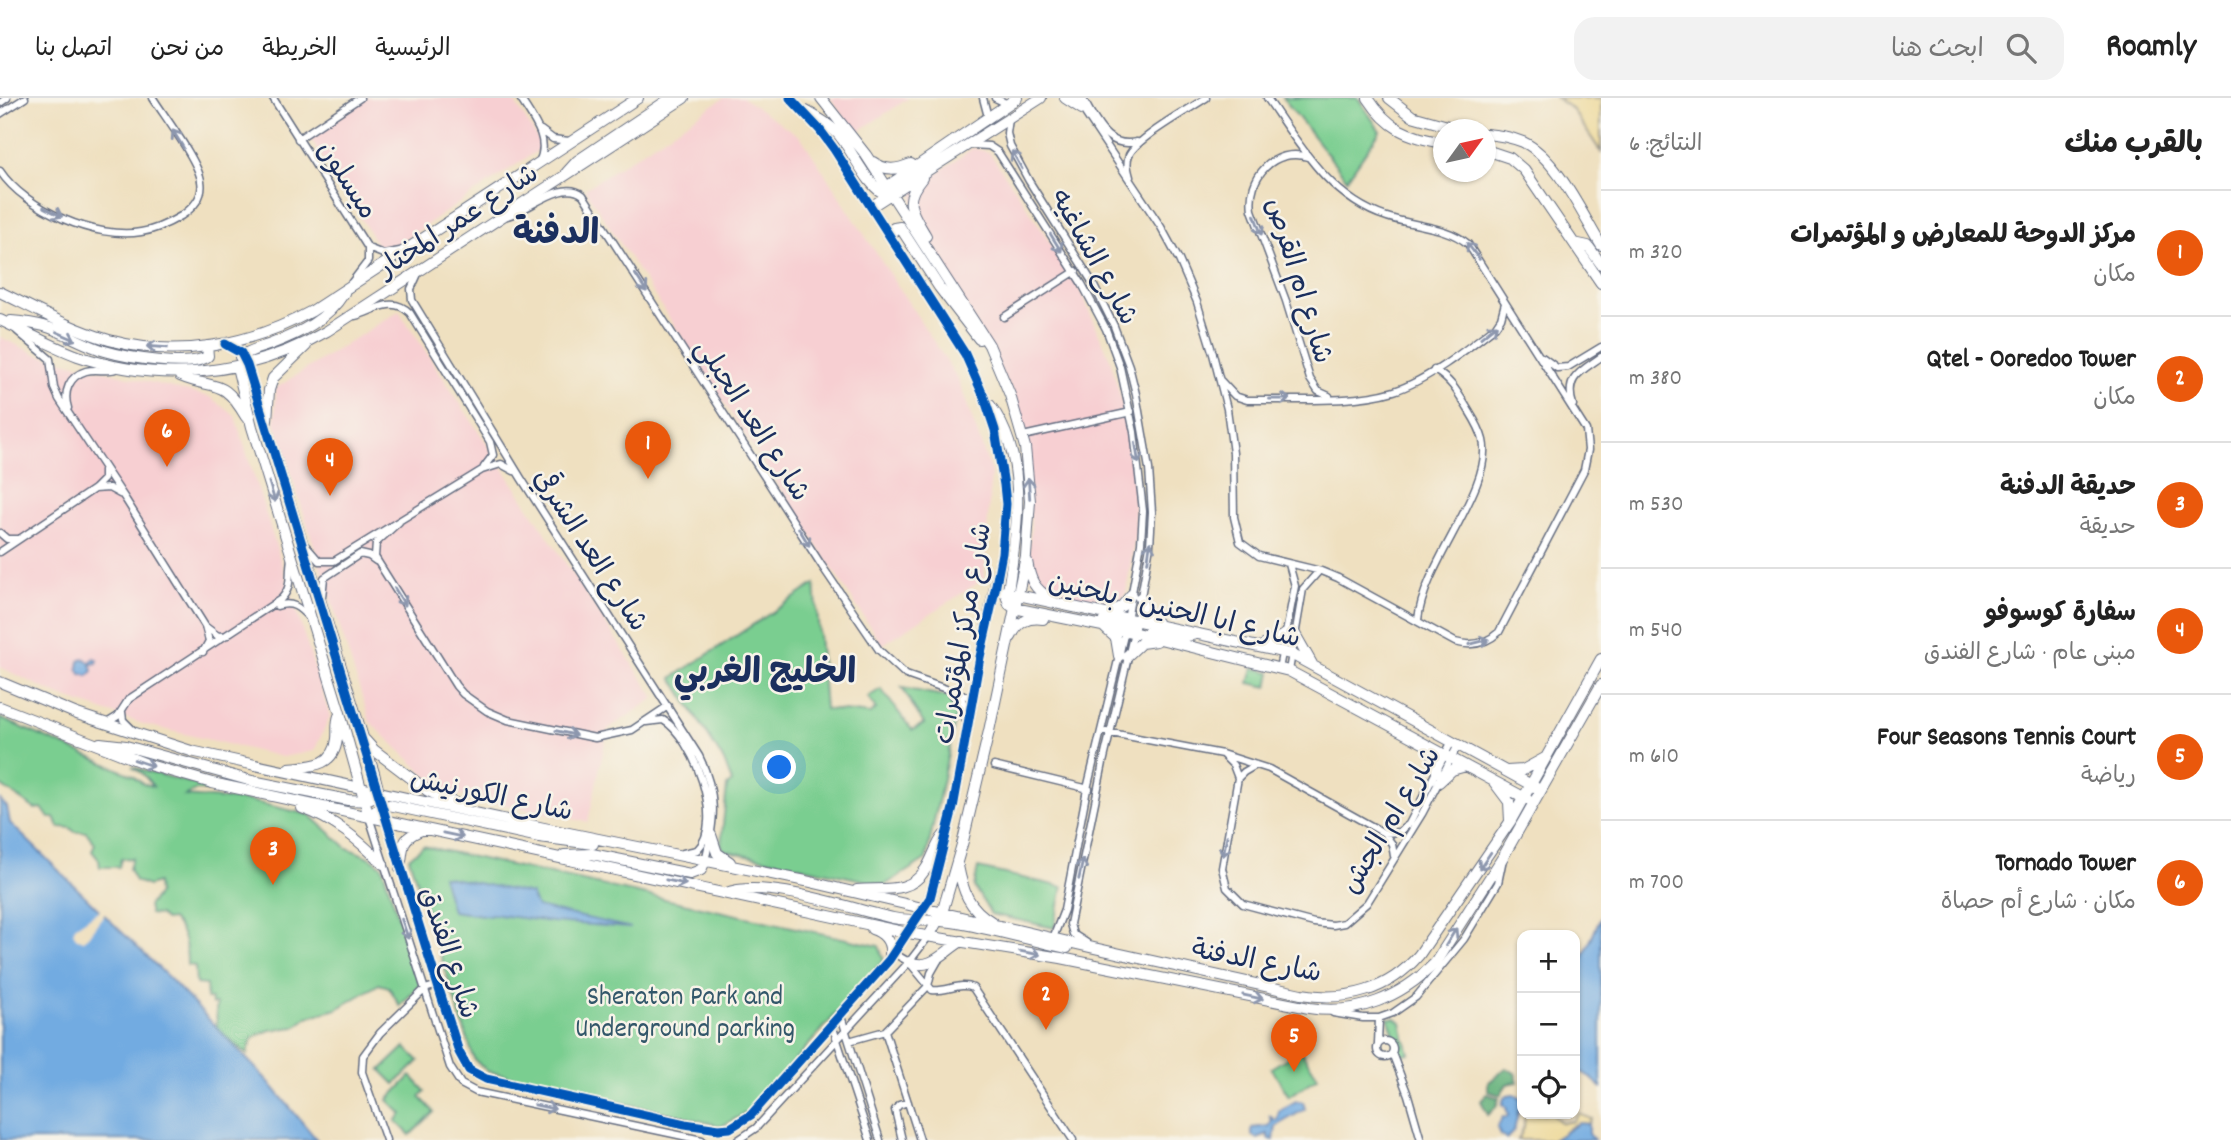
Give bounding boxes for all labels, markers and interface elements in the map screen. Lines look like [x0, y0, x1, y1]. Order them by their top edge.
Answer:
search box [1574, 17, 2064, 80]
text: Roamly [2106, 25, 2196, 72]
icon: search [2002, 29, 2040, 67]
text: ابحث هنا [1891, 32, 1984, 69]
text: اتصل بنا [35, 33, 112, 67]
text: من نحن [150, 33, 224, 67]
text: الخريطة [262, 33, 337, 67]
text: الرئيسية [375, 33, 451, 67]
north arrow [1433, 119, 1496, 182]
text: بالقرب منك [2065, 125, 2203, 168]
one-way arrow [171, 129, 185, 149]
text: النتائج: 6 [1629, 129, 1702, 162]
street label: ميسلون [304, 134, 385, 229]
one-way arrow [1010, 150, 1023, 171]
street label: شارع عمر المختار [370, 156, 548, 291]
street label: شارع الشاغيه [1038, 183, 1146, 334]
street label: شارع ام القرص [1252, 194, 1340, 369]
one-way arrow [42, 206, 63, 220]
district label: الدفنة [513, 211, 599, 261]
one-way arrow [1252, 214, 1265, 236]
text: مركز الدوحة للمعارض و المؤتمرات [1790, 218, 2136, 255]
one-way arrow [1048, 233, 1063, 252]
text: 320 m [1629, 237, 1683, 270]
text: 1 [2177, 237, 2183, 270]
one-way arrow [1465, 243, 1480, 261]
text: مكان [2093, 260, 2136, 293]
one-way arrow [635, 273, 649, 293]
one-way arrow [1480, 323, 1498, 338]
one-way arrow [54, 330, 76, 343]
street label: شارع العد الجبلي [682, 332, 817, 511]
one-way arrow [146, 341, 169, 354]
text: Qtel - Ooredoo Tower [1926, 342, 2136, 379]
text: 380 m [1629, 363, 1682, 396]
text: 2 [2175, 363, 2185, 396]
text: مكان [2093, 383, 2136, 416]
one-way arrow [1268, 393, 1291, 406]
pin: 6 [144, 409, 190, 467]
pin: 1 [625, 421, 671, 479]
pin: 4 [307, 438, 353, 496]
one-way arrow [1131, 441, 1144, 463]
street label: شارع العد الشرقي [520, 461, 657, 641]
text: حديقة الدفنة [2000, 470, 2136, 507]
one-way arrow [1022, 477, 1035, 499]
one-way arrow [266, 481, 279, 503]
text: 530 m [1629, 489, 1684, 522]
text: 3 [2175, 489, 2185, 522]
text: حديقة [2080, 512, 2136, 545]
street label: شارع مركز المؤتمرات [927, 520, 1005, 748]
one-way arrow [797, 526, 811, 546]
one-way arrow [1142, 541, 1155, 564]
street label: شارع ابا الحنين - بلحنين [1044, 564, 1304, 661]
one-way arrow [392, 587, 407, 606]
text: سفارة كوسوفو [1985, 596, 2136, 633]
text: 540 m [1629, 615, 1683, 648]
text: 4 [2175, 615, 2185, 648]
one-way arrow [1467, 634, 1489, 647]
text: مبنى عام · شارع الفندق [1924, 638, 2136, 671]
district label: الخليج الغربي [674, 650, 856, 701]
text: Four Seasons Tennis Court [1877, 720, 2136, 757]
one-way arrow [554, 727, 577, 740]
street label: شارع ام الجش [1333, 740, 1453, 903]
text: 610 m [1629, 741, 1679, 774]
text: 5 [2175, 741, 2185, 774]
your location [762, 750, 796, 784]
one-way arrow [132, 758, 154, 770]
street label: شارع الكورنيش [406, 761, 576, 835]
text: رياضة [2081, 761, 2136, 794]
pin: 3 [250, 827, 296, 885]
one-way arrow [441, 829, 464, 843]
one-way arrow [1218, 834, 1232, 856]
text: Tornado Tower [1995, 846, 2136, 883]
one-way arrow [1478, 851, 1492, 870]
one-way arrow [1075, 858, 1089, 881]
text: 700 m [1629, 867, 1684, 900]
text: 6 [2174, 867, 2186, 900]
one-way arrow [664, 875, 687, 889]
street label: شارع الفندق [406, 882, 486, 1025]
text: مكان · شارع أم حصاة [1941, 887, 2136, 920]
one-way arrow [399, 918, 412, 940]
one-way arrow [1444, 927, 1458, 947]
map controls [1517, 930, 1580, 1119]
button: + [1517, 930, 1580, 993]
street label: شارع الدفنة [1188, 932, 1325, 996]
one-way arrow [1018, 946, 1041, 960]
pin: 2 [1023, 972, 1069, 1030]
park label: Sheraton Park and Underground parking [575, 979, 795, 1051]
one-way arrow [1241, 991, 1264, 1005]
button: − [1517, 993, 1580, 1056]
pin: 5 [1271, 1014, 1317, 1072]
button: locate [1517, 1056, 1580, 1119]
one-way arrow [533, 1100, 556, 1114]

